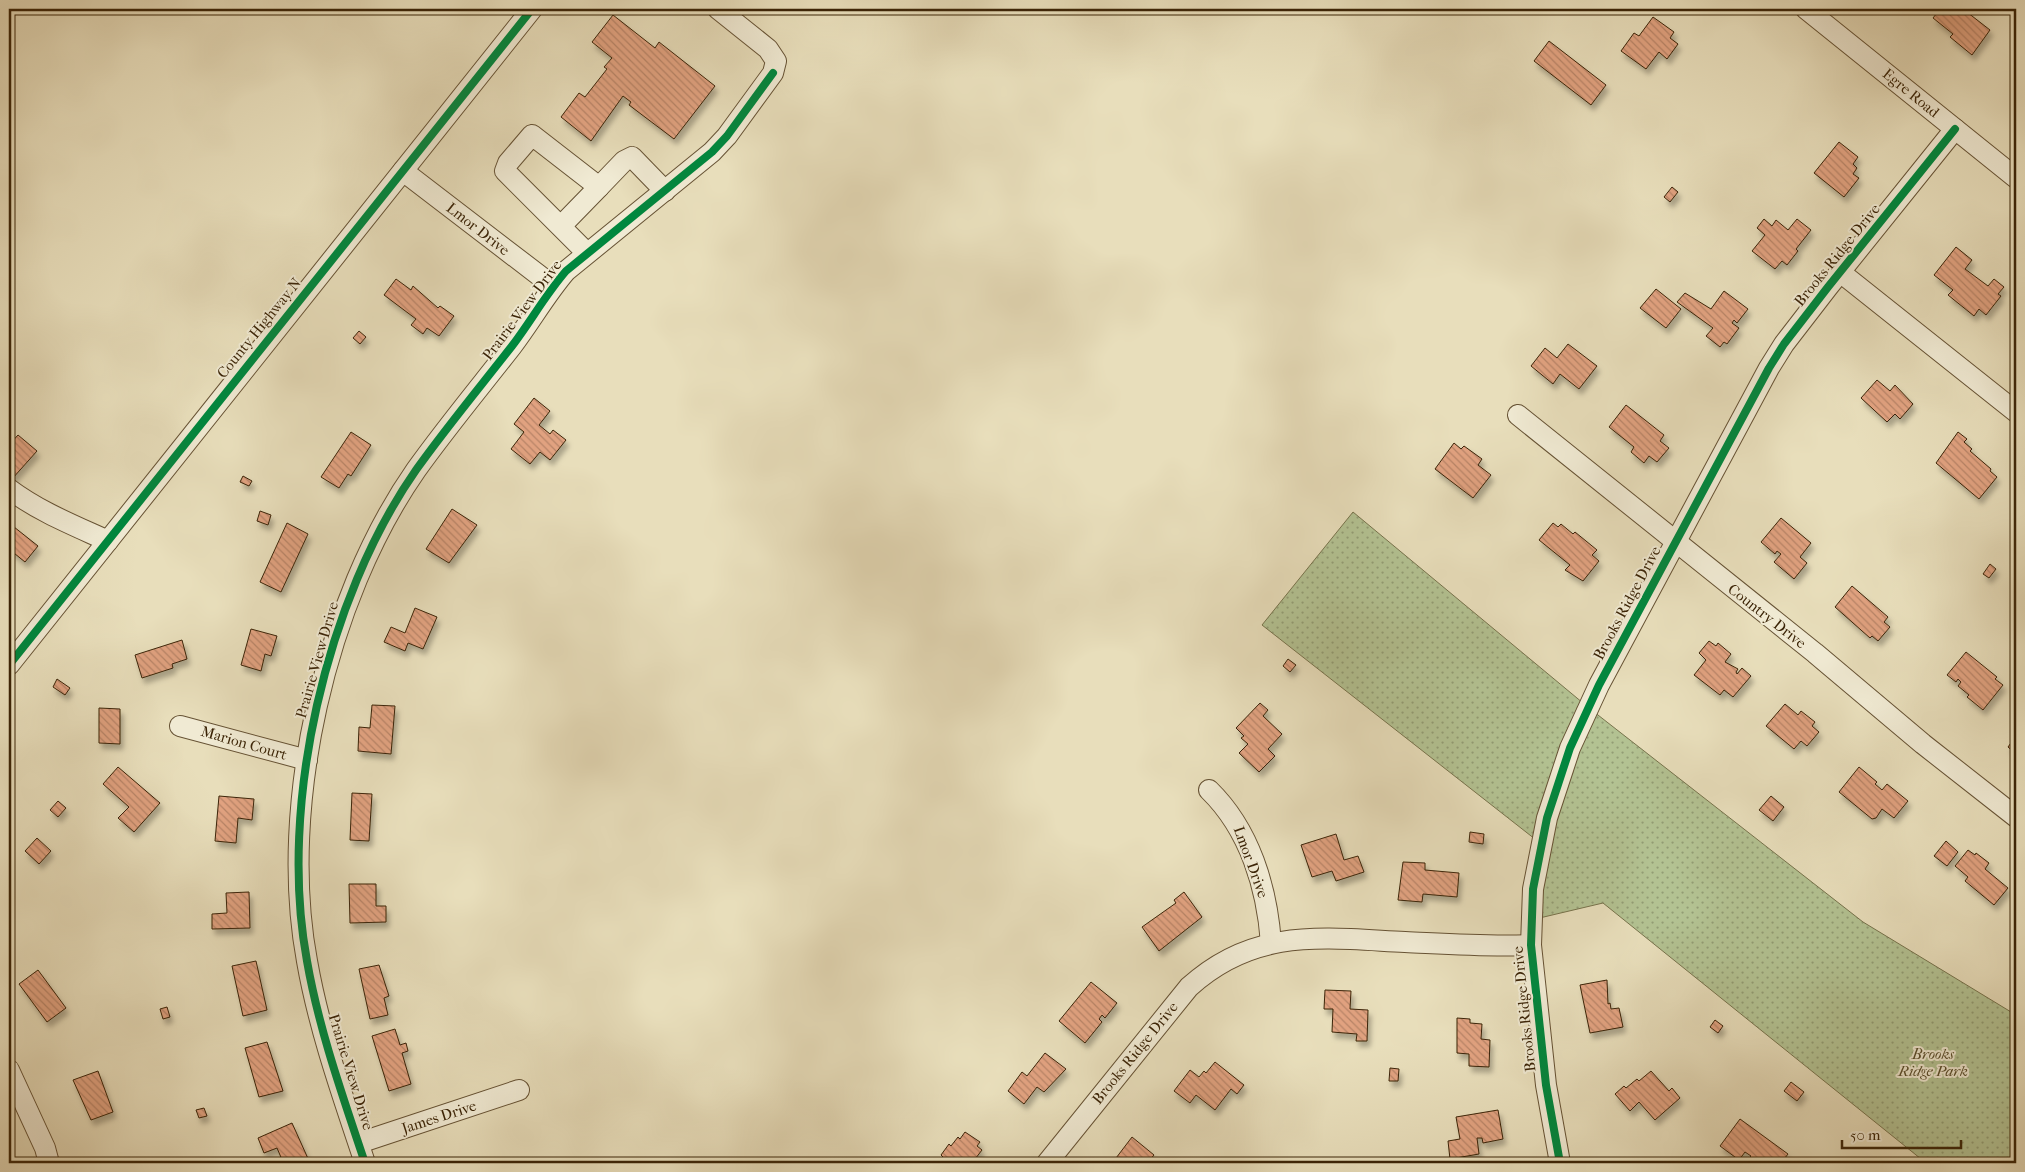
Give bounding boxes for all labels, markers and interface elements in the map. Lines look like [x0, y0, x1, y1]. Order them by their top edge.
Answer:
street label: Egre Road [1879, 65, 1944, 122]
street label: Lmor Drive [443, 199, 514, 260]
street label: Brooks Ridge Drive [1790, 200, 1884, 310]
street label: Prairie View Drive [479, 256, 566, 364]
street label: County Highway N [213, 274, 305, 382]
street label: Brooks Ridge Drive [1589, 543, 1665, 663]
street label: Country Drive [1724, 580, 1810, 652]
street label: Prairie View Drive [292, 599, 342, 720]
street label: Marion Court [199, 722, 290, 764]
street label: Lmor Drive [1230, 824, 1273, 901]
street label: Brooks Ridge Drive [1508, 945, 1540, 1073]
street label: Brooks Ridge Drive [1088, 998, 1182, 1108]
street label: Prairie View Drive [325, 1012, 377, 1133]
park label: Brooks Ridge Park [1897, 1045, 1968, 1080]
street label: James Drive [398, 1096, 479, 1138]
scale bar [1842, 1117, 1961, 1149]
text: 50 m [1850, 1126, 1881, 1144]

